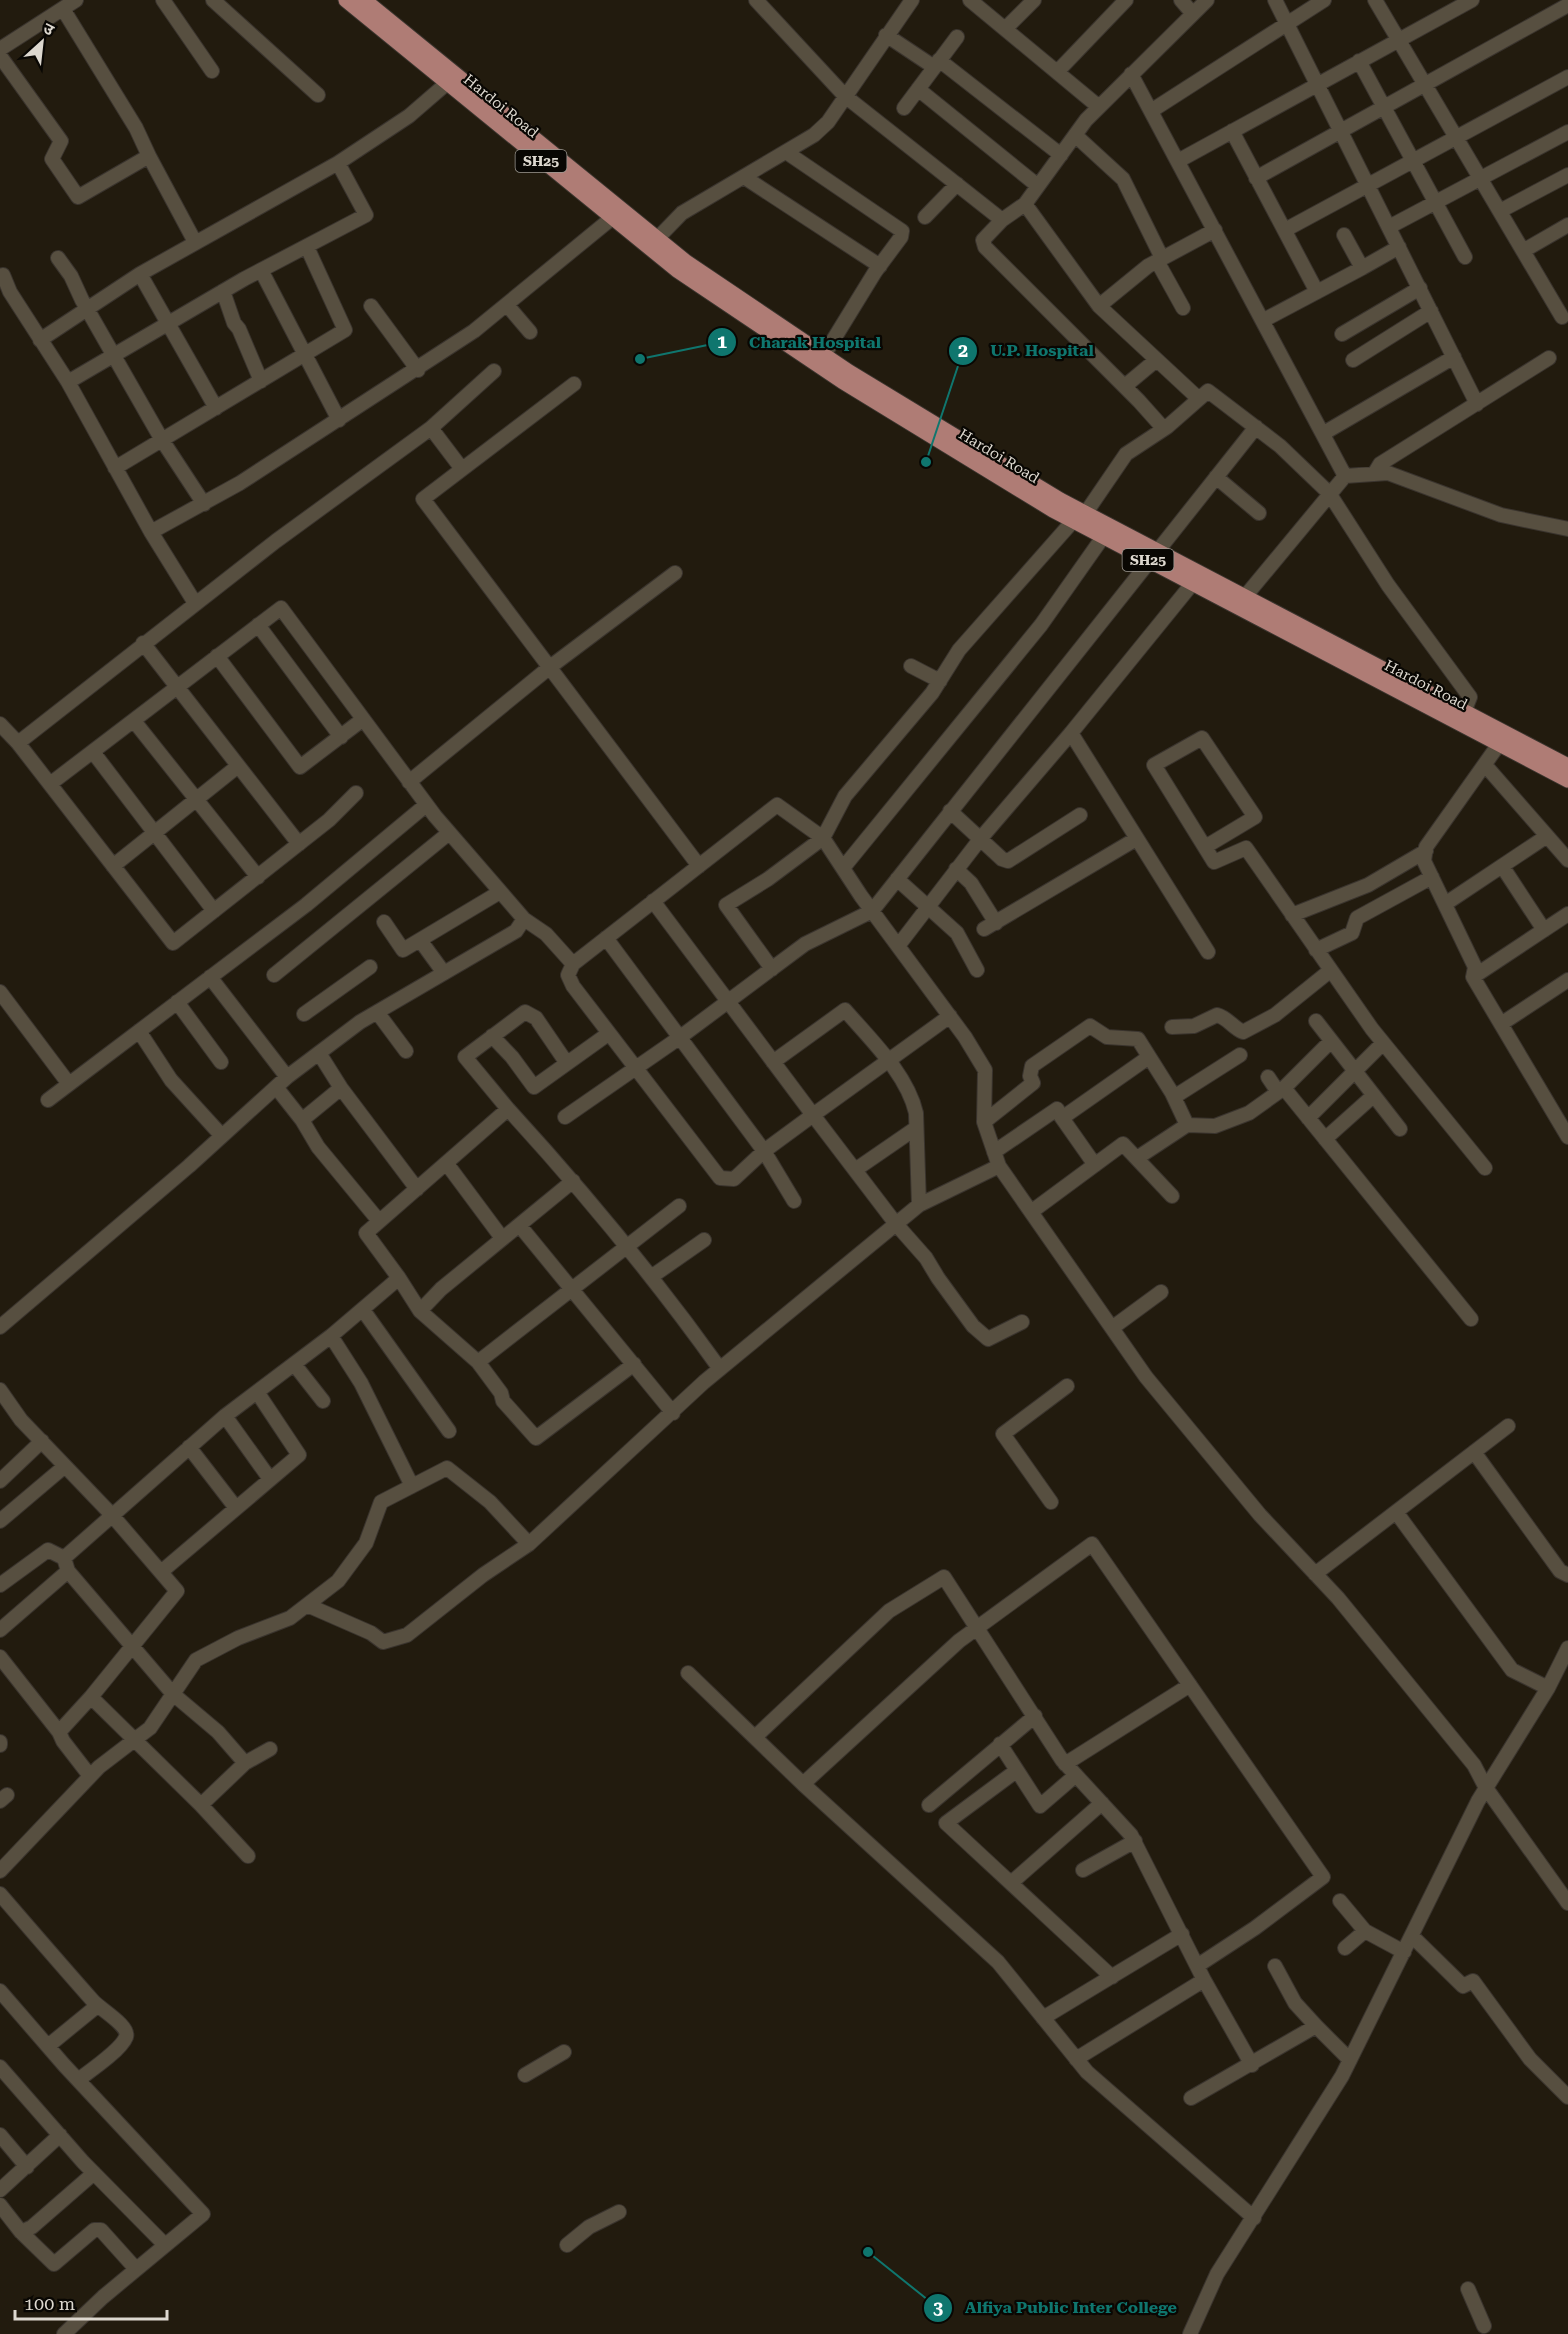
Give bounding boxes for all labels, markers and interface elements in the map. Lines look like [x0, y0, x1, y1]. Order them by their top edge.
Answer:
north arrow [12, 12, 72, 72]
text: उ [40, 18, 58, 40]
street label: Hardoi Road [460, 70, 542, 142]
road number: SH25 [516, 150, 566, 172]
callout: Charak Hospital [707, 325, 893, 359]
text: 1 [717, 331, 727, 352]
text: Charak Hospital [749, 333, 882, 352]
callout: U.P. Hospital [948, 334, 1106, 368]
text: 2 [958, 340, 968, 361]
text: U.P. Hospital [990, 341, 1094, 360]
street label: Hardoi Road [955, 425, 1043, 487]
road number: SH25 [1122, 549, 1174, 571]
street label: Hardoi Road [1381, 656, 1471, 714]
scale bar [15, 2283, 166, 2321]
callout: Alfiya Public Inter College [923, 2291, 1189, 2325]
text: 100 m [24, 2293, 75, 2314]
text: 3 [933, 2297, 943, 2318]
text: Alfiya Public Inter College [965, 2298, 1177, 2317]

